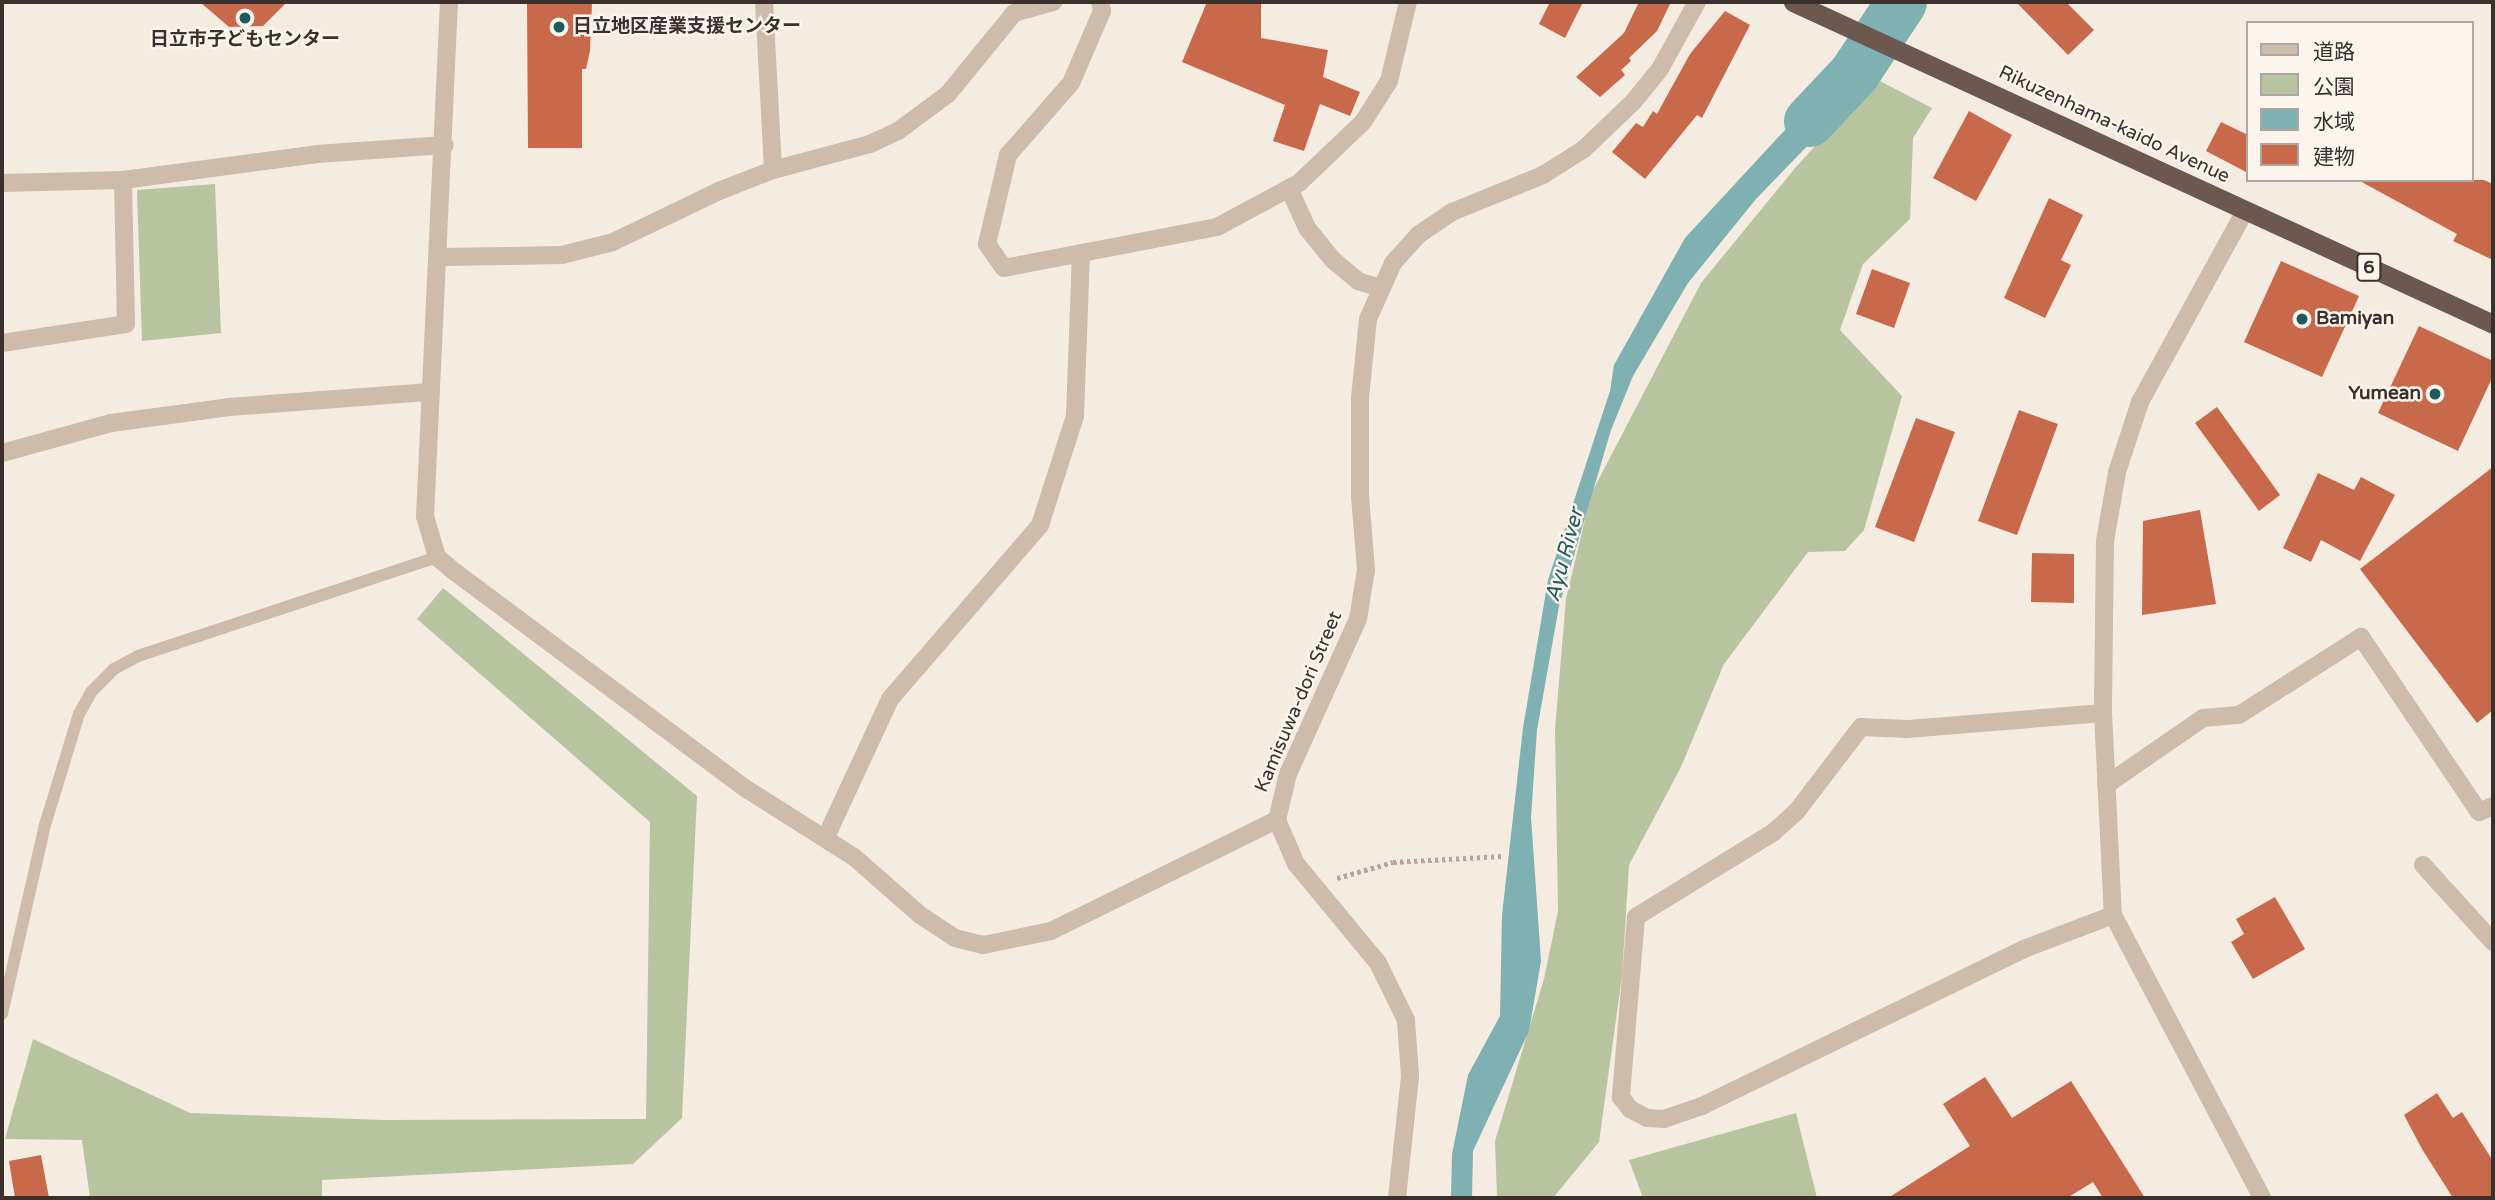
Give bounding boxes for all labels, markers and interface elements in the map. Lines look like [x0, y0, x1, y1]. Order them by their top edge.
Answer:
marker: 日立市子どもセンター [237, 10, 253, 26]
place label: 日立地区産業支援センター [573, 16, 801, 38]
marker: 日立地区産業支援センター [551, 19, 567, 35]
legend [2246, 21, 2474, 182]
place label: 日立市子どもセンター [150, 29, 340, 51]
text: 道路 [2313, 40, 2355, 65]
street label: Rikuzenhama-kaido Avenue [1995, 61, 2233, 189]
text: 公園 [2313, 75, 2355, 100]
text: 水域 [2313, 110, 2355, 135]
text: 建物 [2313, 145, 2355, 170]
road number: 6 [2355, 253, 2383, 282]
place label: Bamiyan [2316, 308, 2394, 330]
marker: Bamiyan [2294, 311, 2310, 327]
place label: Yumean [2348, 383, 2421, 405]
marker: Yumean [2427, 386, 2443, 402]
water label: Ayu River [1540, 506, 1590, 604]
street label: Kamisuwa-dori Street [1251, 608, 1347, 796]

